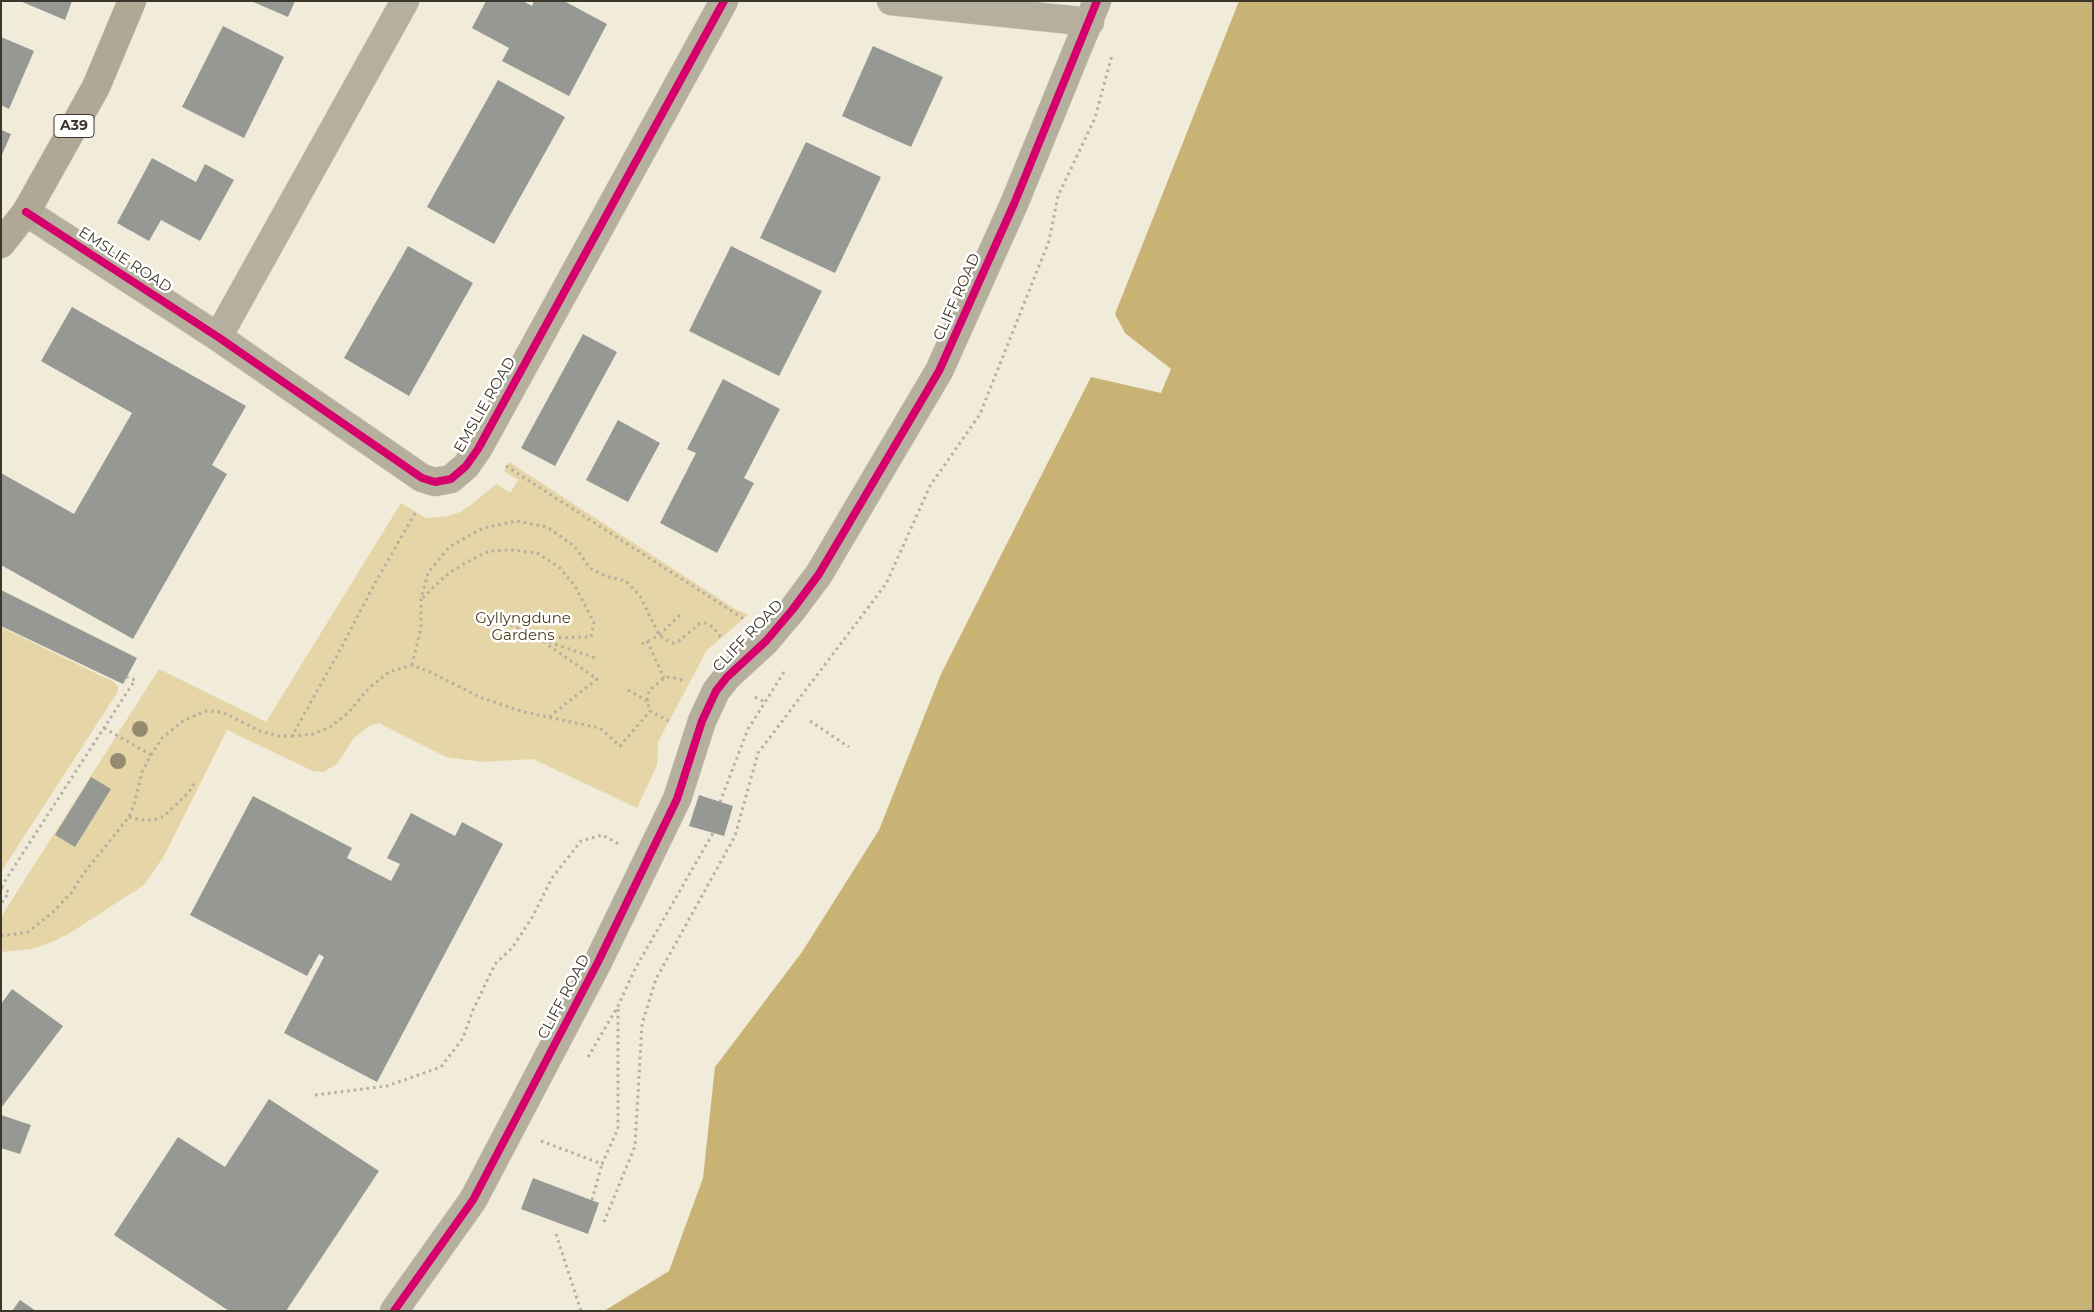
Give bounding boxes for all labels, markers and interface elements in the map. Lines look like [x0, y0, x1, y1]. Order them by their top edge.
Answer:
road number: A39 [54, 114, 94, 138]
street label: EMSLIE ROAD [75, 223, 175, 297]
street label: CLIFF ROAD [930, 251, 984, 343]
street label: EMSLIE ROAD [450, 354, 520, 456]
street label: CLIFF ROAD [709, 596, 787, 676]
park label: Gyllyngdune Gardens [475, 610, 571, 645]
street label: CLIFF ROAD [534, 952, 594, 1042]

